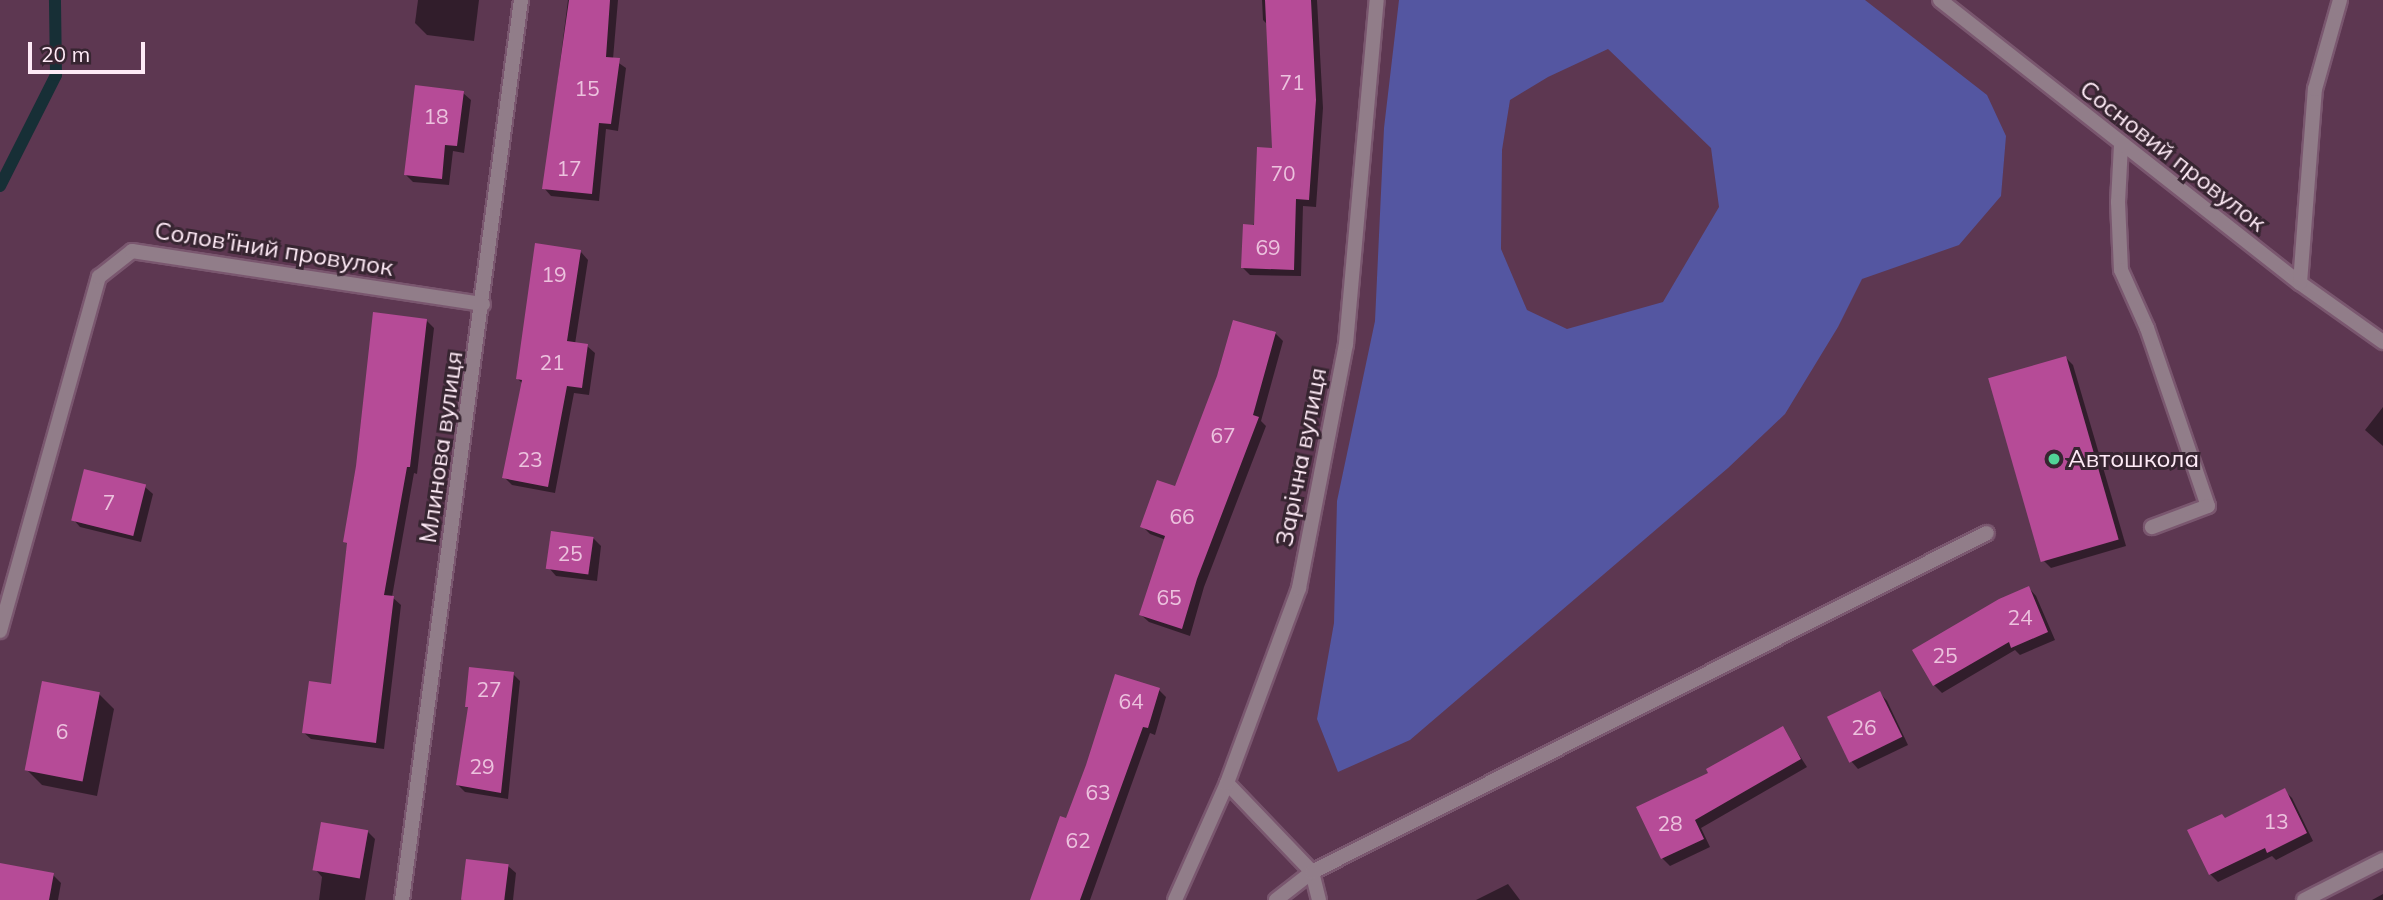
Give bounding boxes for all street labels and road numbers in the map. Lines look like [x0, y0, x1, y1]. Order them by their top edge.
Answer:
street label: Сосновий провулок [2074, 74, 2272, 238]
street label: Солов'їний провулок [153, 216, 395, 282]
street label: Млинова вулиця [413, 349, 469, 545]
street label: Зарічна вулиця [1270, 365, 1332, 549]

